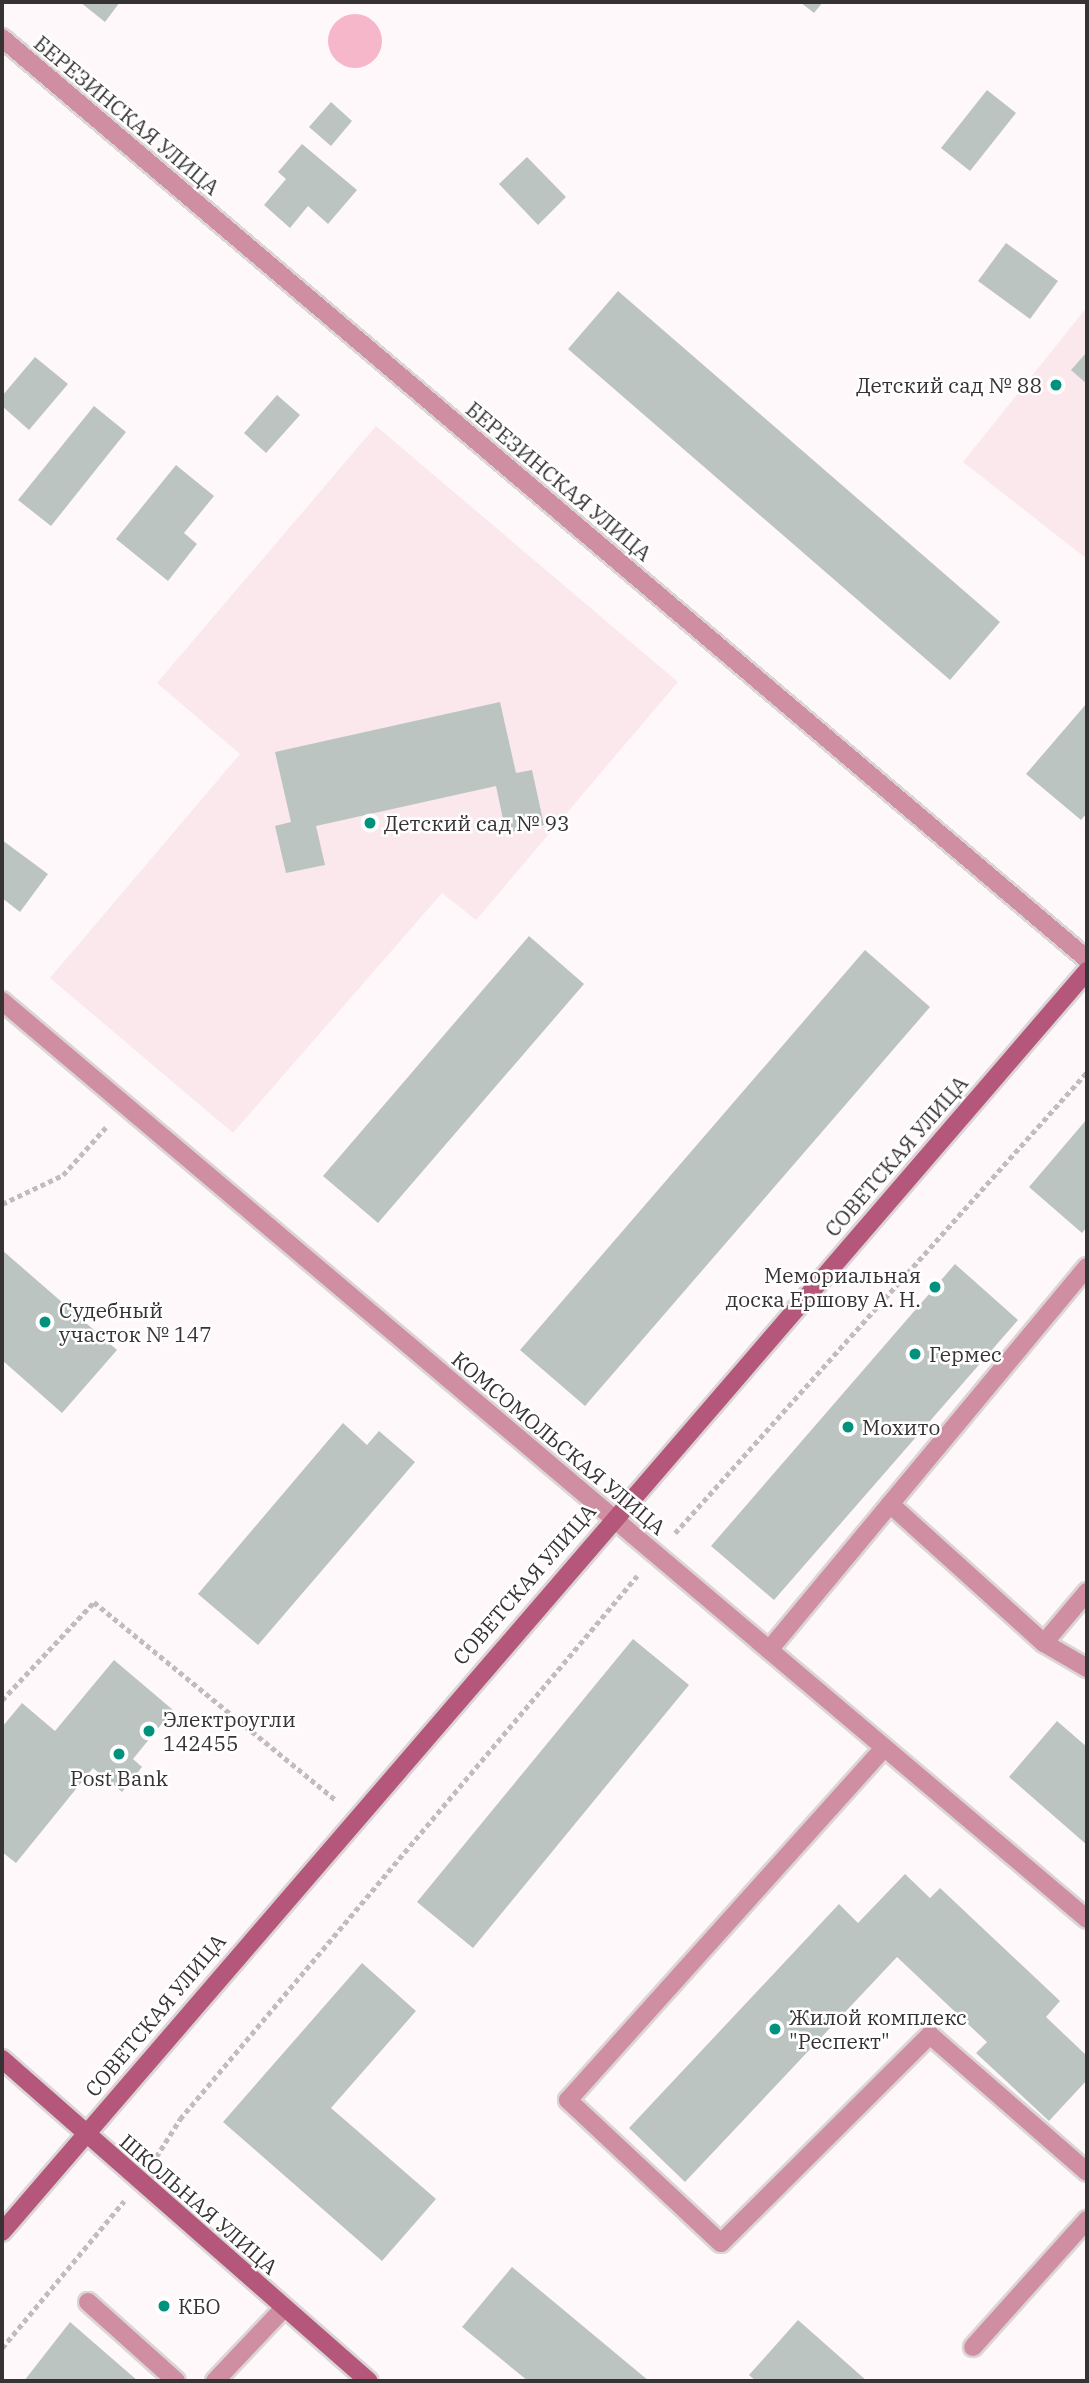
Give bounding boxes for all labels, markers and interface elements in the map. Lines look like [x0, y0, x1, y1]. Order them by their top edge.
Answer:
street label: БЕРЕЗИНСКАЯ УЛИЦА [29, 30, 225, 200]
place label: Детский сад № 88 [856, 372, 1042, 398]
marker: Детский сад № 88 [1048, 377, 1064, 393]
street label: БЕРЕЗИНСКАЯ УЛИЦА [461, 396, 657, 566]
place label: Детский сад № 93 [384, 810, 570, 836]
marker: Детский сад № 93 [362, 815, 378, 831]
street label: СОВЕТСКАЯ УЛИЦА [819, 1070, 973, 1242]
place label: Мемориальная доска Ершову А. Н. [726, 1262, 921, 1312]
marker: Мемориальная доска Ершову А. Н. [927, 1279, 943, 1295]
place label: Судебный участок № 147 [59, 1297, 212, 1347]
marker: Судебный участок № 147 [37, 1314, 53, 1330]
place label: Гермес [929, 1341, 1002, 1367]
street label: КОМСОМОЛЬСКАЯ УЛИЦА [447, 1346, 671, 1540]
marker: Гермес [907, 1346, 923, 1362]
place label: Мохито [862, 1414, 940, 1440]
marker: Мохито [840, 1419, 856, 1435]
street label: СОВЕТСКАЯ УЛИЦА [447, 1498, 601, 1670]
place label: Электроугли 142455 [163, 1706, 296, 1756]
marker: Электроугли 142455 [141, 1723, 157, 1739]
marker: Post Bank [111, 1746, 127, 1762]
place label: Post Bank [70, 1765, 168, 1791]
street label: СОВЕТСКАЯ УЛИЦА [80, 1928, 230, 2102]
place label: Жилой комплекс "Респект" [789, 2004, 967, 2054]
marker: Жилой комплекс "Респект" [767, 2021, 783, 2037]
street label: ШКОЛЬНАЯ УЛИЦА [115, 2129, 283, 2279]
place label: КБО [178, 2293, 221, 2319]
marker: КБО [156, 2298, 172, 2314]

